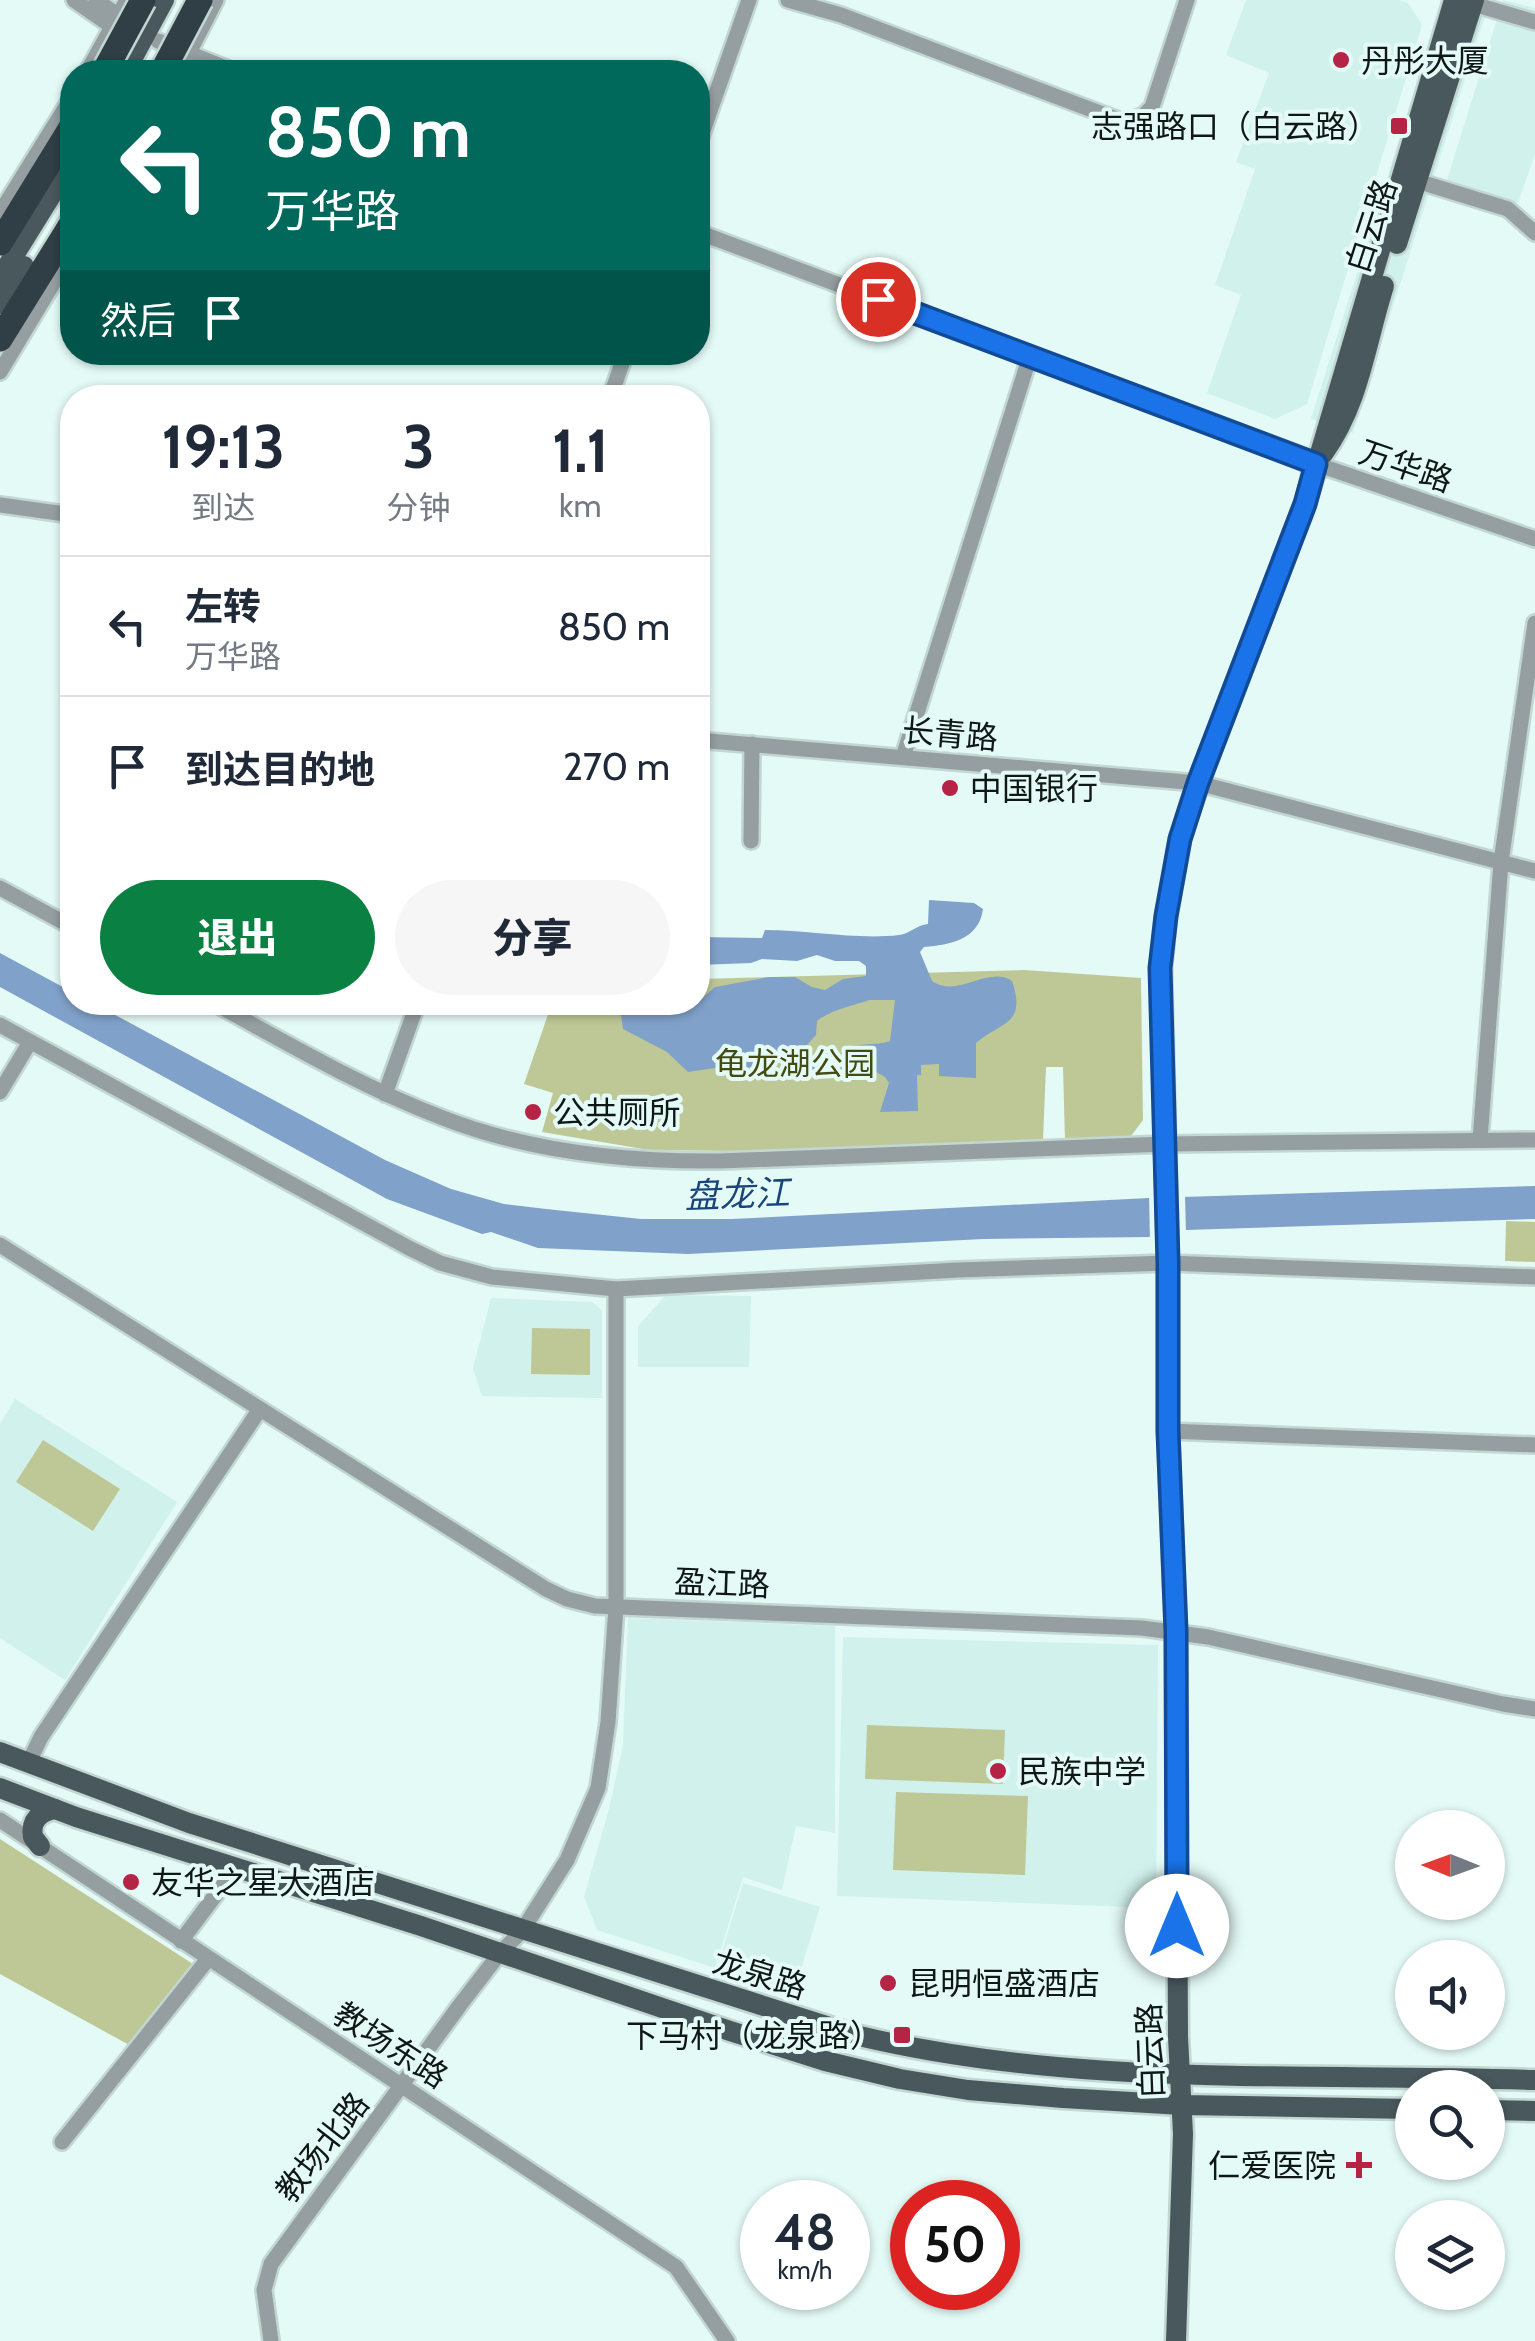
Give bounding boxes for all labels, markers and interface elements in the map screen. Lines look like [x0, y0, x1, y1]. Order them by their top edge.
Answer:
place label: 丹彤大厦 [1361, 41, 1489, 80]
marker: 丹彤大厦 [1330, 49, 1352, 71]
text: 850 m [265, 89, 471, 175]
icon: left [100, 100, 230, 230]
place label: 志强路口（白云路） [1091, 107, 1379, 146]
marker: 志强路口（白云路） [1388, 115, 1410, 137]
street label: 白云路 [1338, 174, 1404, 278]
text: 万华路 [265, 184, 400, 238]
pin [836, 257, 921, 342]
icon: arrive [851, 272, 906, 327]
icon: arrive [196, 290, 251, 345]
text: 然后 [100, 297, 176, 344]
text: 19:13 [161, 410, 285, 483]
text: 3 [402, 410, 435, 483]
text: 1.1 [552, 414, 609, 487]
street label: 万华路 [1354, 432, 1458, 500]
text: km [559, 486, 601, 525]
text: 到达 [191, 488, 255, 527]
text: 分钟 [387, 488, 451, 527]
text: 左转 [185, 583, 261, 630]
icon: left [100, 599, 155, 654]
text: 850 m [558, 603, 670, 650]
text: 万华路 [185, 637, 281, 676]
street label: 长青路 [900, 710, 1000, 758]
icon: arrive [100, 739, 155, 794]
text: 270 m [563, 743, 670, 790]
text: 到达目的地 [185, 746, 375, 793]
place label: 中国银行 [970, 769, 1098, 808]
marker: 中国银行 [939, 777, 961, 799]
button: 退出 [100, 880, 375, 995]
button: 分享 [395, 880, 670, 995]
park label: 龟龙湖公园 [715, 1044, 875, 1083]
place label: 公共厕所 [553, 1093, 681, 1132]
marker: 公共厕所 [522, 1101, 544, 1123]
water label: 盘龙江 [684, 1171, 794, 1217]
street label: 盈江路 [673, 1562, 771, 1604]
place label: 民族中学 [1018, 1752, 1146, 1791]
marker: 民族中学 [987, 1760, 1009, 1782]
north arrow [1395, 1810, 1505, 1920]
map controls [1395, 1810, 1505, 2310]
place label: 友华之星大酒店 [151, 1863, 375, 1902]
marker: 友华之星大酒店 [120, 1871, 142, 1893]
position arrow [1125, 1874, 1229, 1978]
button: sound [1395, 1940, 1505, 2050]
street label: 龙泉路 [708, 1941, 812, 2007]
place label: 昆明恒盛酒店 [908, 1964, 1100, 2003]
marker: 昆明恒盛酒店 [877, 1972, 899, 1994]
street label: 教场东路 [327, 1994, 455, 2096]
street label: 白云路 [1129, 2002, 1171, 2100]
place label: 下马村（龙泉路） [626, 2016, 882, 2055]
marker: 下马村（龙泉路） [891, 2024, 913, 2046]
button: search [1395, 2070, 1505, 2180]
street label: 教场北路 [267, 2085, 377, 2209]
place label: 仁爱医院 [1208, 2146, 1336, 2185]
marker: 仁爱医院 [1346, 2152, 1372, 2178]
speed limit sign: 50 [890, 2180, 1020, 2310]
button: layers [1395, 2200, 1505, 2310]
text: 48 [774, 2202, 836, 2263]
text: km/h [778, 2255, 832, 2285]

